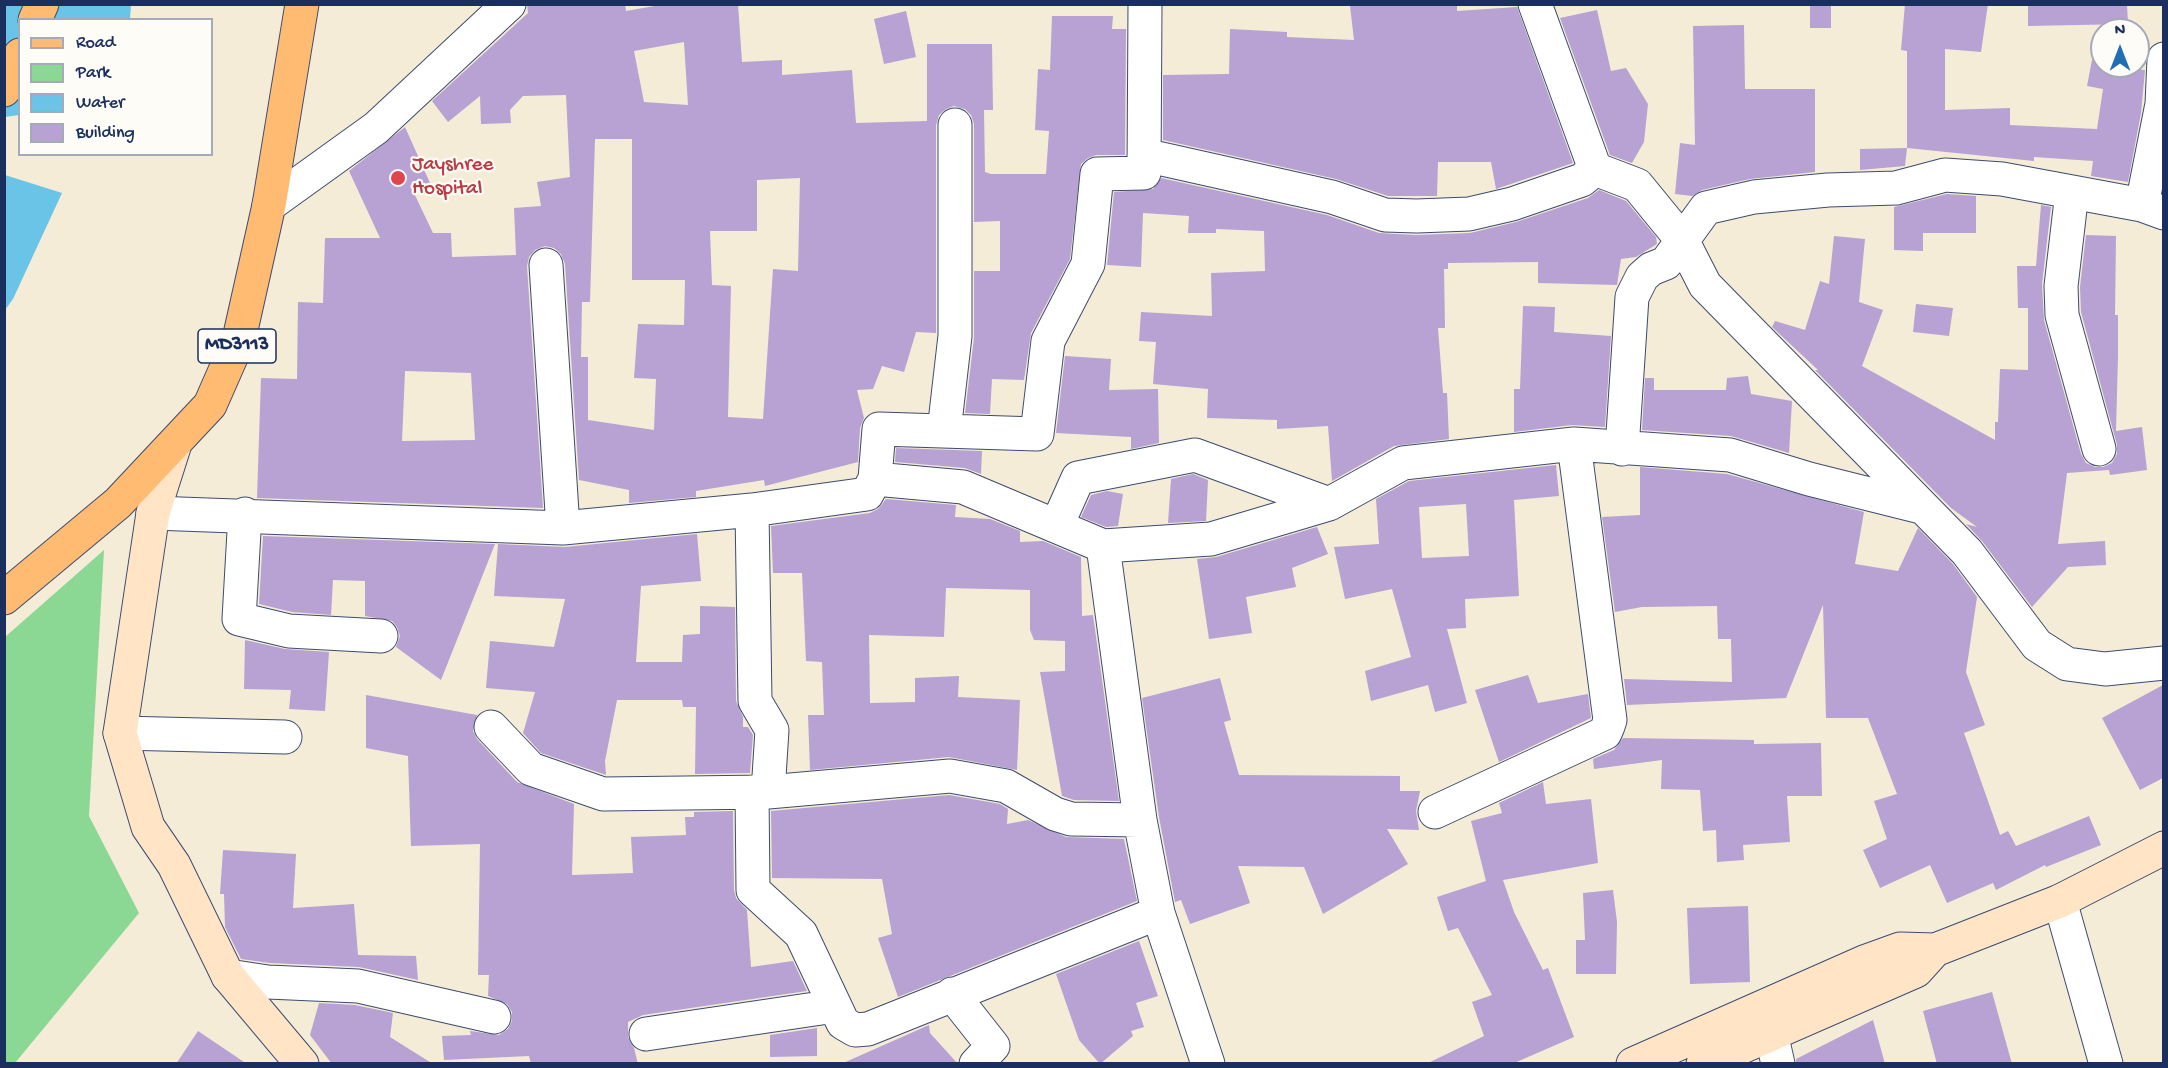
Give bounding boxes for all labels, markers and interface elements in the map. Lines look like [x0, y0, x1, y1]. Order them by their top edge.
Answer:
legend [18, 18, 213, 156]
north arrow [2090, 18, 2150, 78]
text: N [2115, 22, 2125, 41]
text: Road [76, 33, 115, 54]
text: Park [76, 63, 110, 84]
text: Water [76, 93, 124, 114]
text: Building [76, 123, 135, 144]
place label: Jayshree Hospital [412, 153, 493, 203]
marker: Jayshree Hospital [389, 169, 407, 187]
road number: MD3113 [198, 329, 276, 363]

